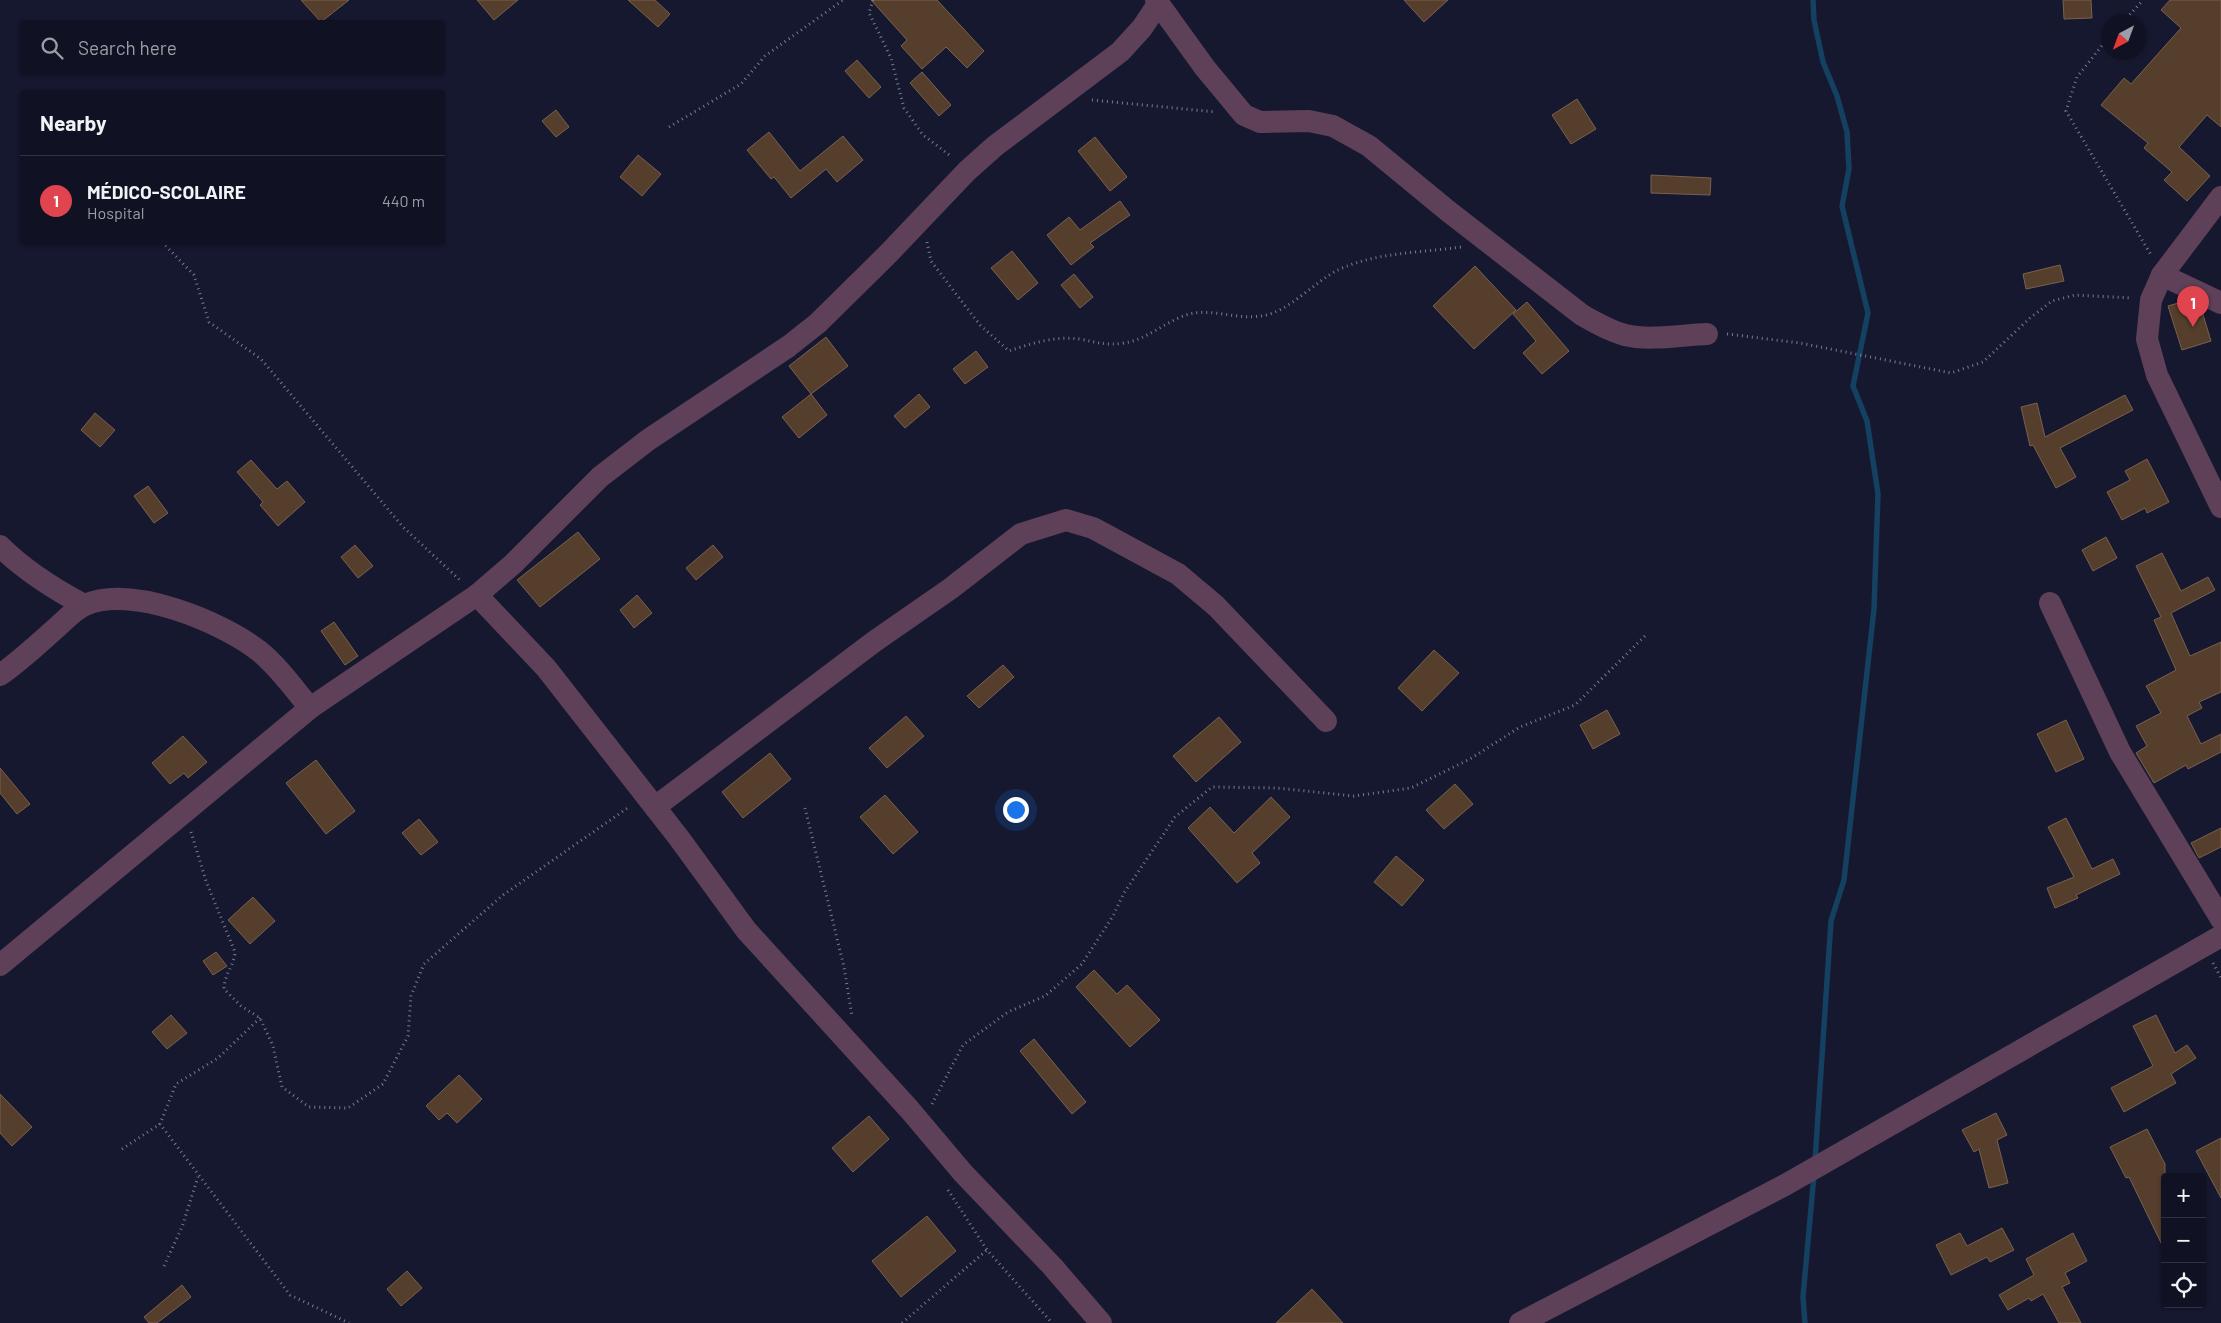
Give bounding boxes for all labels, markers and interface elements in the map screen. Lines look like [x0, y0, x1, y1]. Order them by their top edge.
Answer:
north arrow [2101, 15, 2146, 60]
search box [20, 20, 445, 75]
icon: search [38, 34, 66, 62]
text: Search here [78, 36, 177, 59]
text: Nearby [40, 110, 106, 135]
text: MÉDICO-SCOLAIRE [87, 180, 246, 203]
text: 1 [53, 191, 59, 210]
text: 440 m [382, 191, 425, 210]
text: Hospital [87, 203, 144, 222]
pin: 1 [2177, 286, 2209, 327]
your location [1003, 797, 1029, 823]
map controls [2161, 1173, 2206, 1308]
button: + [2161, 1173, 2206, 1218]
button: − [2161, 1218, 2206, 1263]
button: locate [2161, 1263, 2206, 1308]

